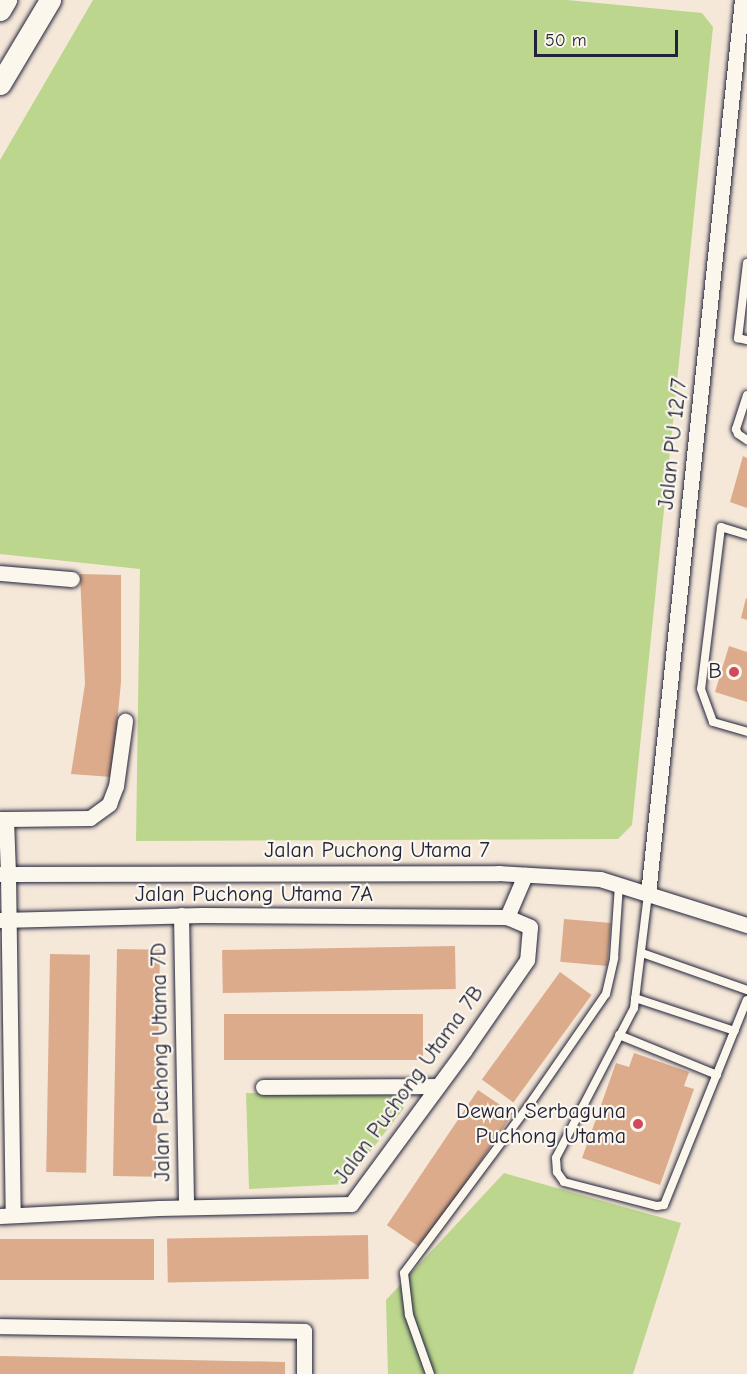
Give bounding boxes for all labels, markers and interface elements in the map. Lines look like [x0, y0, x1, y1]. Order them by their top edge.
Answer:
scale bar [537, 18, 681, 56]
text: 50 m [545, 30, 587, 51]
street label: Jalan PU 12/7 [653, 377, 693, 511]
place label: B [708, 659, 722, 685]
marker: B [727, 665, 741, 679]
street label: Jalan Puchong Utama 7 [264, 838, 490, 864]
street label: Jalan Puchong Utama 7A [135, 882, 373, 908]
street label: Jalan Puchong Utama 7D [146, 942, 176, 1182]
street label: Jalan Puchong Utama 7B [328, 981, 490, 1189]
place label: Dewan Serbaguna Puchong Utama [456, 1098, 626, 1150]
marker: Dewan Serbaguna Puchong Utama [631, 1117, 645, 1131]

